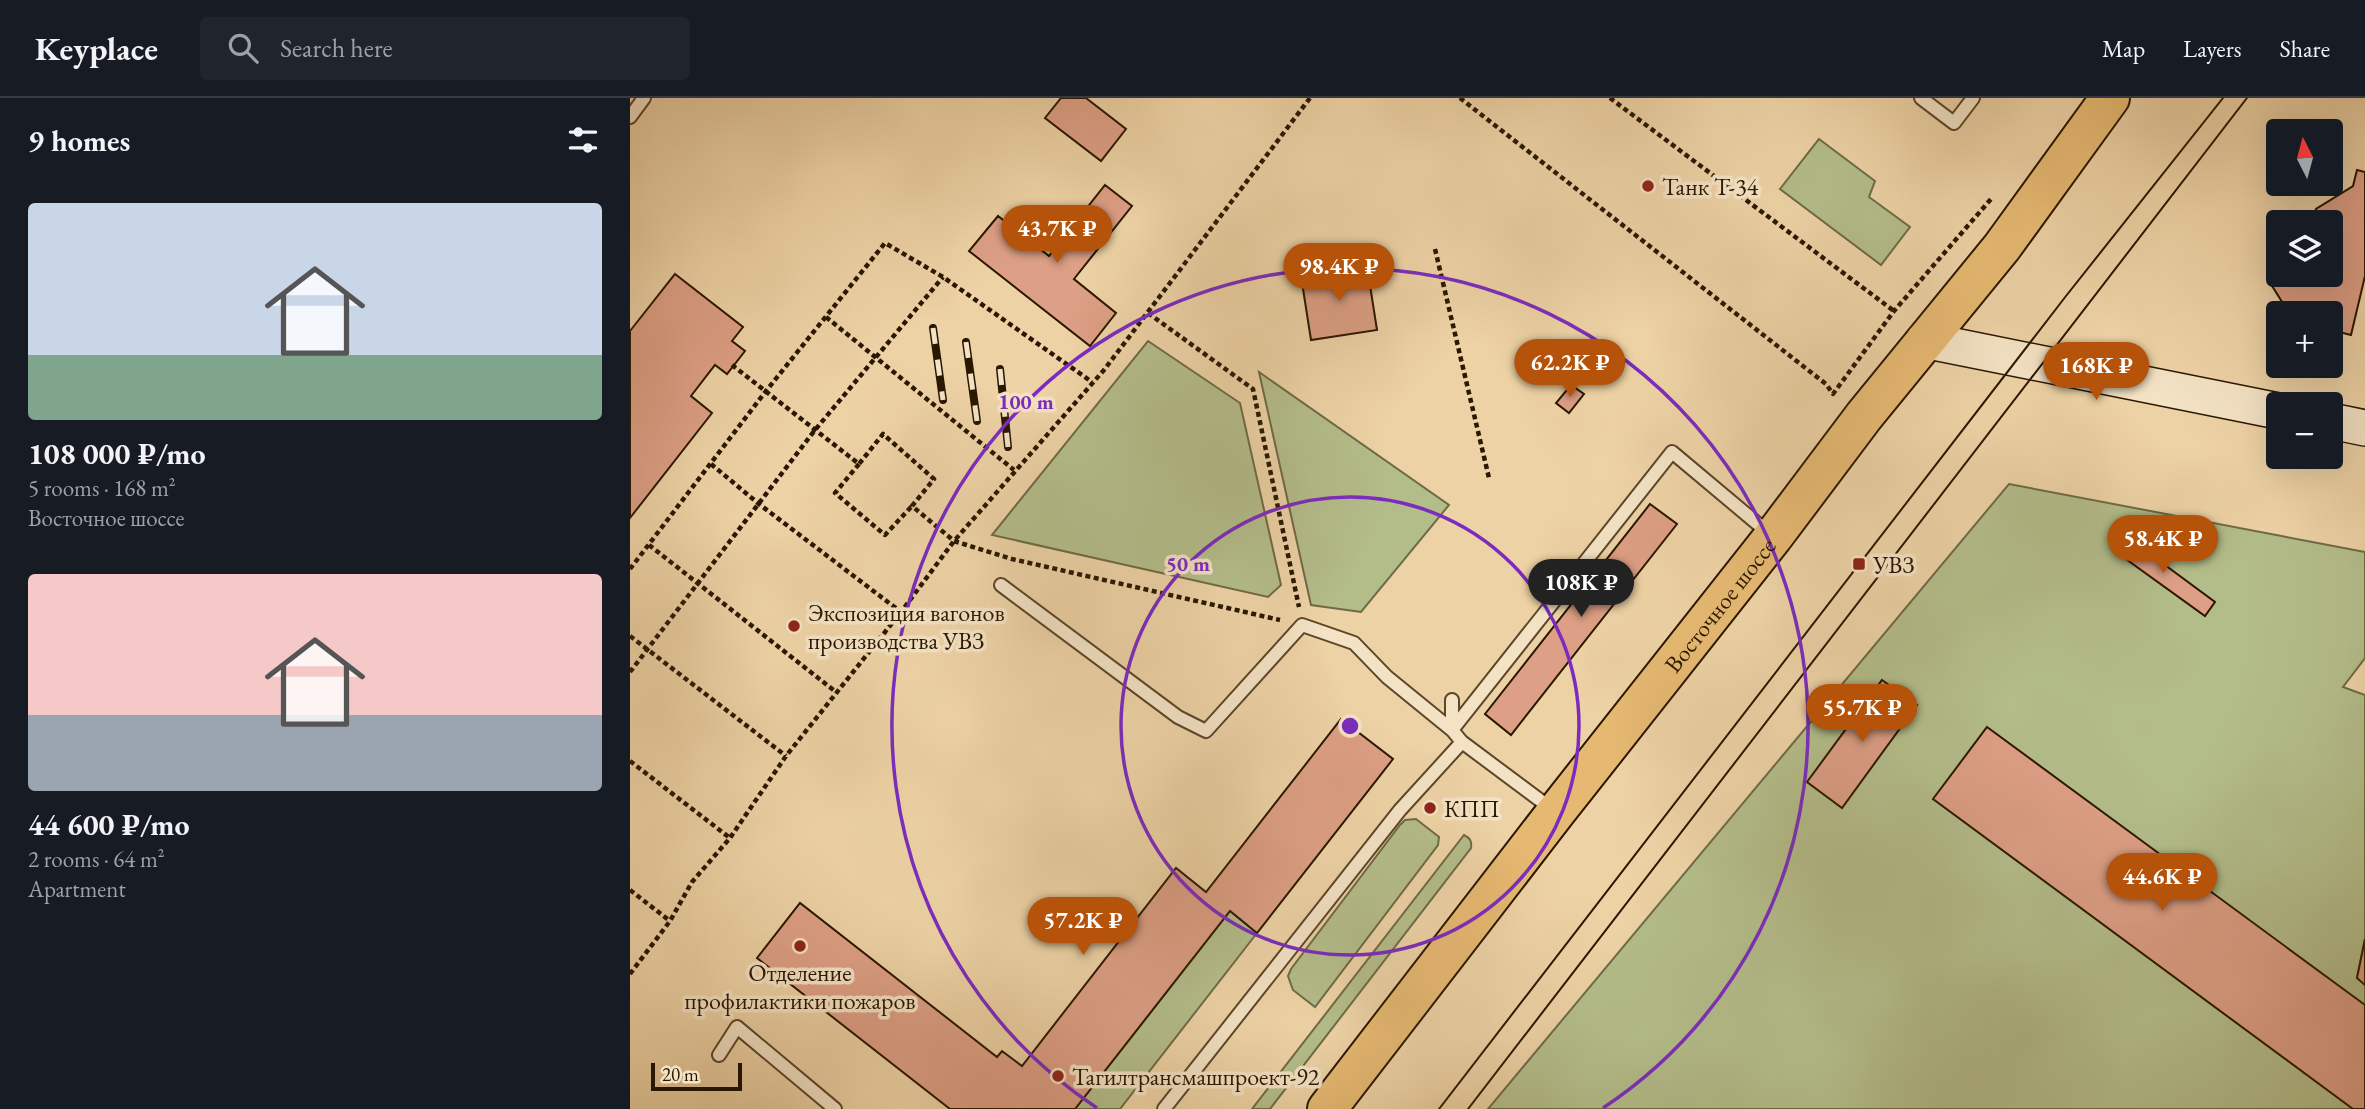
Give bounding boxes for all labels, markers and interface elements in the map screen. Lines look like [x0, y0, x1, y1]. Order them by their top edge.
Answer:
search box [200, 17, 690, 80]
text: Keyplace [35, 27, 158, 70]
icon: search [224, 29, 262, 67]
text: Search here [280, 31, 393, 65]
text: Map [2102, 33, 2145, 64]
text: Layers [2183, 33, 2242, 64]
text: Share [2280, 33, 2330, 64]
north arrow [2266, 119, 2343, 196]
map controls [2266, 119, 2343, 469]
text: 9 homes [28, 121, 130, 160]
icon: filters [564, 121, 602, 159]
place label: Танк Т-34 [1662, 171, 1759, 202]
marker: Танк Т-34 [1640, 178, 1656, 194]
pin: 43.7K ₽ [992, 206, 1122, 265]
button: layers [2266, 210, 2343, 287]
text: 43.7K ₽ [1017, 213, 1097, 243]
pin: 98.4K ₽ [1274, 244, 1404, 303]
icon: home [252, 248, 378, 374]
text: 98.4K ₽ [1299, 251, 1379, 281]
button: + [2266, 301, 2343, 378]
pin: 62.2K ₽ [1505, 340, 1635, 399]
pin: 168K ₽ [2039, 342, 2153, 402]
text: 62.2K ₽ [1530, 347, 1610, 377]
text: 168K ₽ [2059, 350, 2133, 380]
text: 100 m [998, 388, 1054, 415]
button: − [2266, 392, 2343, 469]
text: 108 000 ₽/mo [28, 434, 206, 473]
text: 5 rooms · 168 m² [28, 473, 176, 503]
text: Восточное шоссе [28, 503, 184, 533]
pin: 58.4K ₽ [2098, 516, 2228, 575]
text: 58.4K ₽ [2123, 523, 2203, 553]
street label: Восточное шоссе [1657, 531, 1782, 678]
place label: УВЗ [1872, 549, 1915, 580]
text: 50 m [1166, 550, 1210, 577]
marker: УВЗ [1851, 556, 1867, 572]
pin: 108K ₽ [1524, 560, 1638, 619]
text: 108K ₽ [1544, 567, 1618, 597]
place label: Экспозиция вагонов производства УВЗ [808, 597, 1005, 656]
marker: Экспозиция вагонов производства УВЗ [786, 618, 802, 634]
icon: home [252, 619, 378, 745]
pin: 55.7K ₽ [1797, 684, 1927, 744]
text: 55.7K ₽ [1822, 692, 1902, 722]
centre of rings [1338, 714, 1362, 738]
place label: КПП [1444, 793, 1500, 824]
marker: КПП [1422, 800, 1438, 816]
text: 44 600 ₽/mo [28, 805, 190, 844]
text: 2 rooms · 64 m² [28, 844, 165, 874]
pin: 44.6K ₽ [2097, 854, 2227, 913]
text: 44.6K ₽ [2122, 861, 2202, 891]
text: Apartment [28, 874, 126, 904]
pin: 57.2K ₽ [1018, 898, 1148, 957]
text: 57.2K ₽ [1043, 905, 1123, 935]
marker: Отделение профилактики пожаров [792, 938, 808, 954]
place label: Отделение профилактики пожаров [684, 957, 916, 1016]
scale bar [651, 1060, 742, 1092]
place label: Тагилтрансмашпроект-92 [1072, 1061, 1320, 1092]
text: 20 m [662, 1062, 699, 1087]
marker: Тагилтрансмашпроект-92 [1050, 1068, 1066, 1084]

